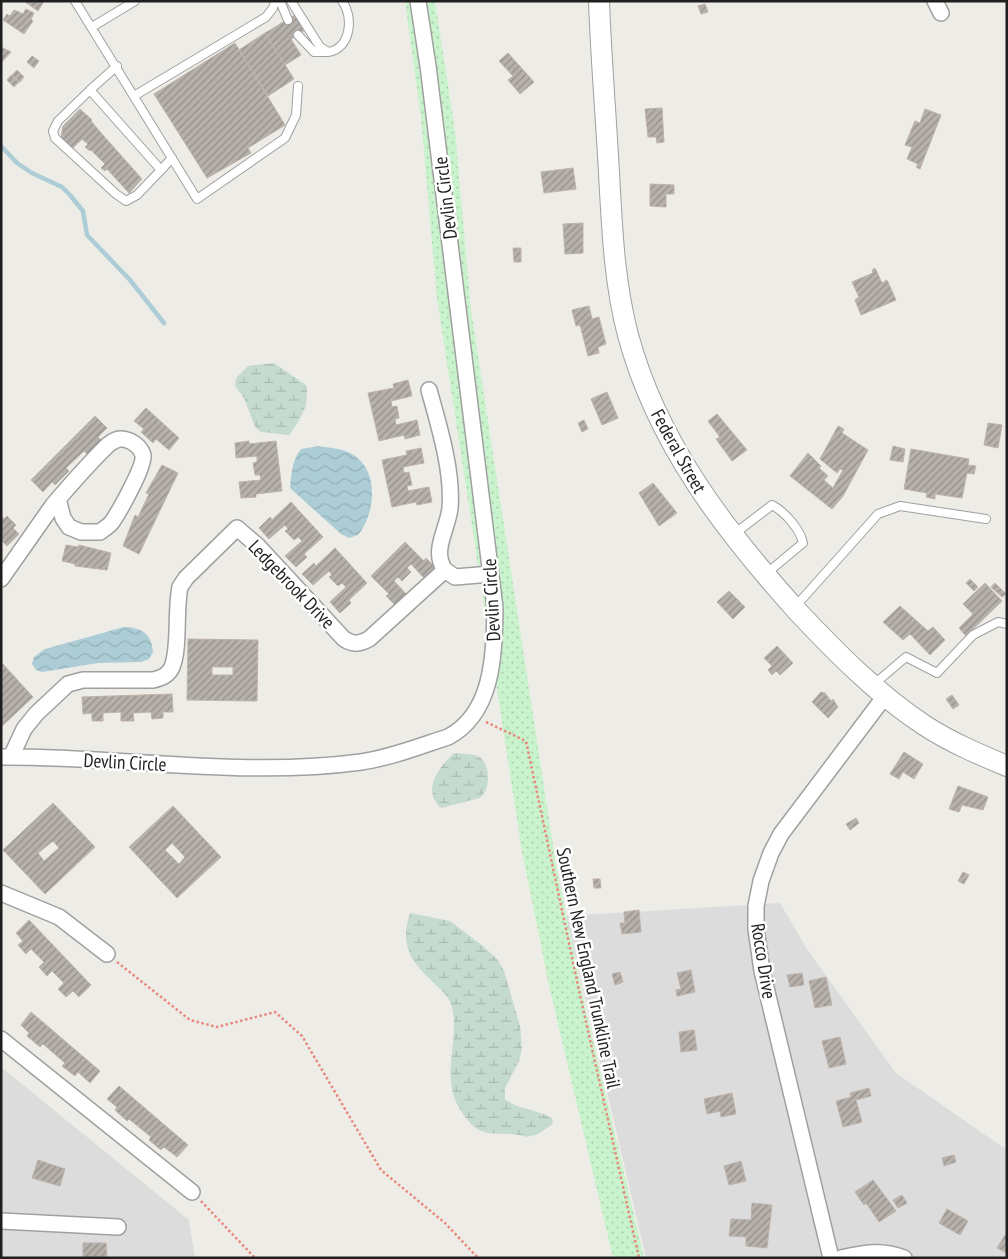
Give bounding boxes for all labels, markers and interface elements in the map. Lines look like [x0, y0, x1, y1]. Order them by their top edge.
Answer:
street label: Devlin Circle [428, 155, 462, 241]
street label: Federal Street [646, 405, 712, 498]
street label: Ledgebrook Drive [244, 534, 341, 634]
street label: Devlin Circle [477, 558, 505, 642]
street label: Devlin Circle [83, 748, 167, 776]
street label: Southern New England Trunkline Trail [552, 845, 626, 1091]
street label: Rocco Drive [746, 921, 782, 1001]

